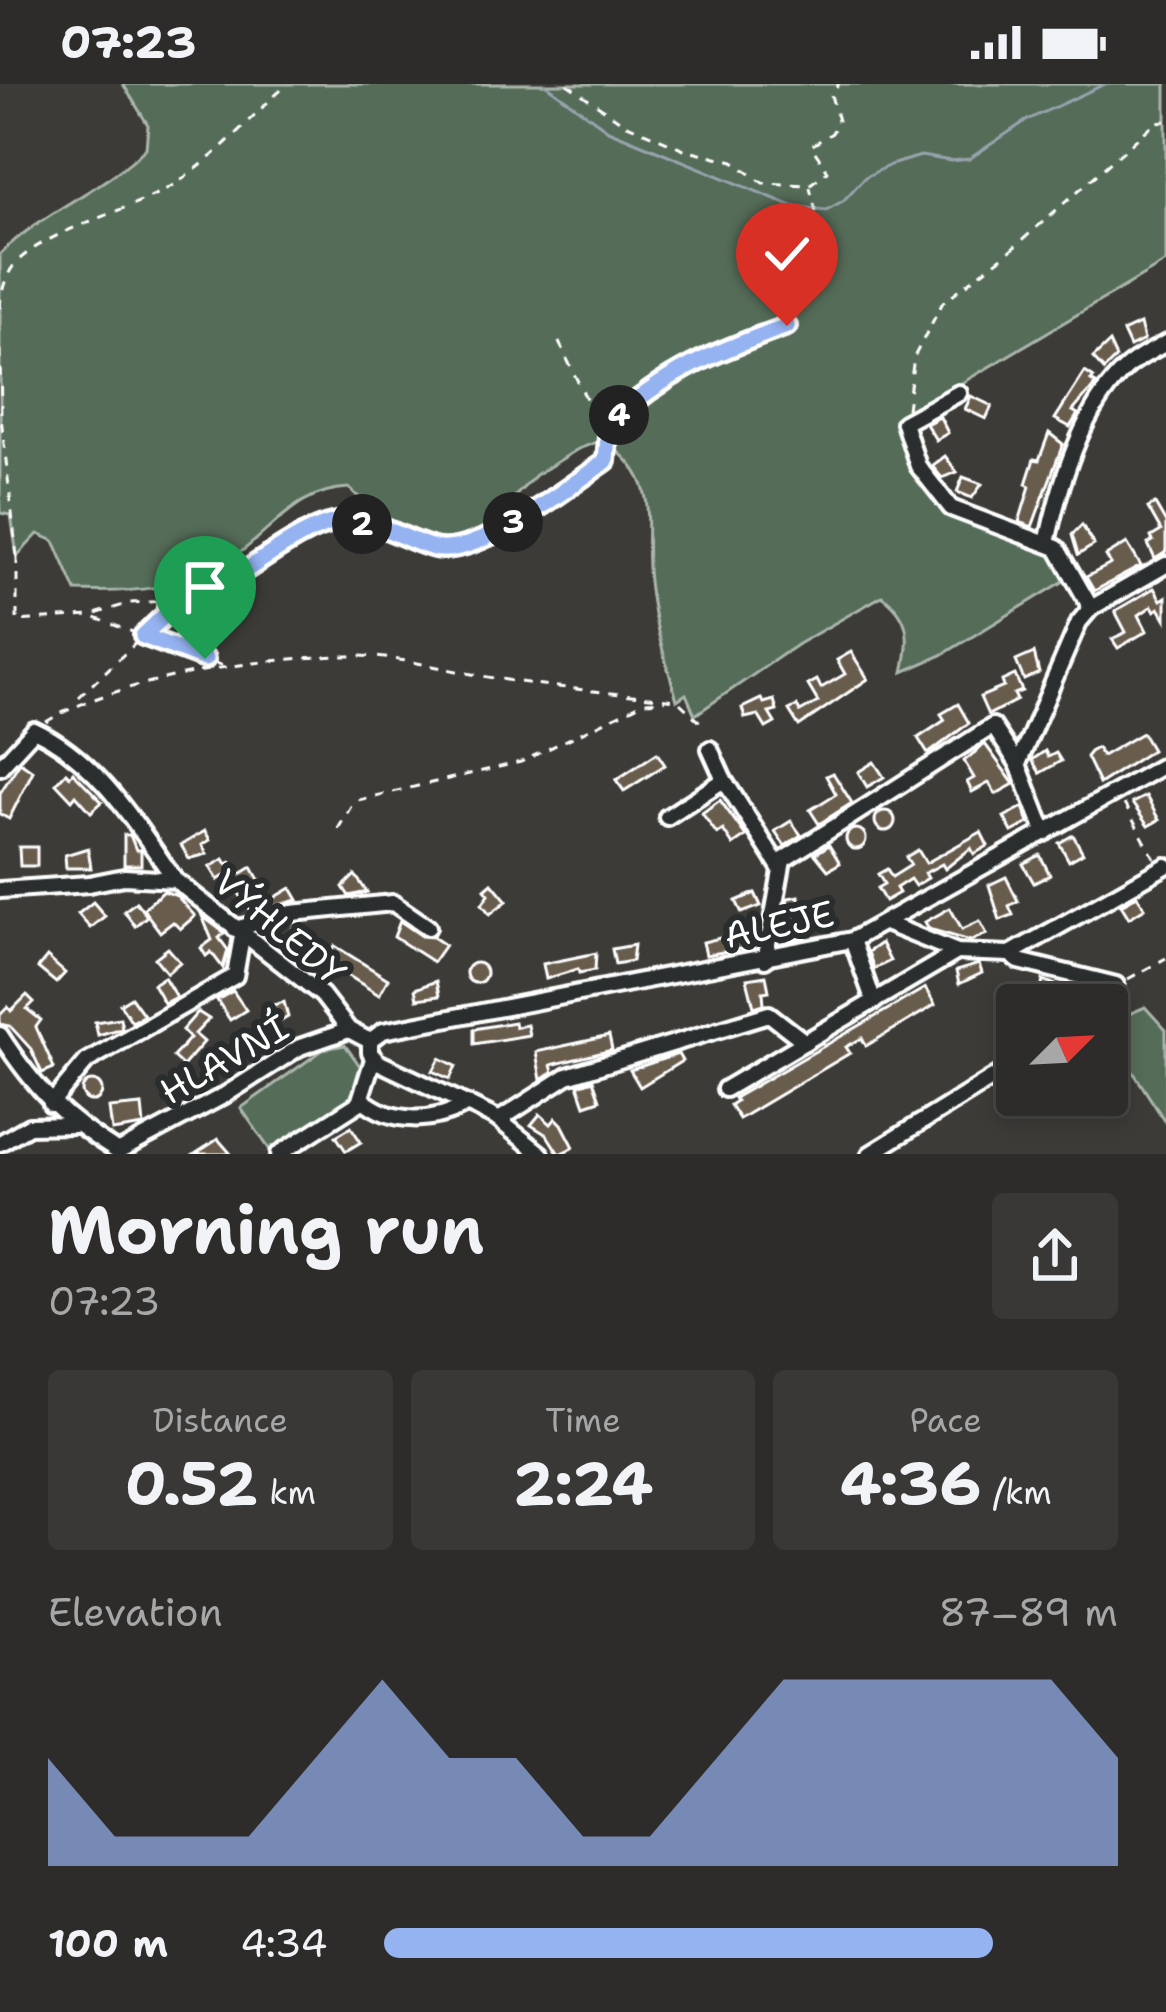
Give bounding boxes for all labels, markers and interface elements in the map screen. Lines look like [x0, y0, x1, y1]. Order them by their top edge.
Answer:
text: 07:23 [60, 12, 197, 72]
pin [736, 203, 838, 326]
icon: check [754, 221, 820, 287]
pin: 4 [589, 385, 649, 445]
text: 4 [607, 392, 631, 437]
pin: 3 [483, 492, 543, 552]
pin: 2 [332, 494, 392, 554]
text: 3 [501, 499, 525, 544]
text: 2 [350, 501, 374, 546]
pin [154, 536, 256, 659]
icon: arrive [172, 554, 238, 620]
street label: VÝHLEDY [203, 858, 356, 997]
street label: ALEJE [720, 889, 839, 960]
north arrow [996, 984, 1128, 1116]
map controls [996, 984, 1128, 1116]
street label: HLAVNÍ [151, 1003, 297, 1116]
text: Morning run [48, 1186, 484, 1274]
button: share [992, 1193, 1118, 1319]
text: 07:23 [48, 1275, 160, 1327]
text: Distance [153, 1398, 288, 1443]
text: Time [545, 1398, 621, 1443]
text: Pace [909, 1398, 982, 1443]
text: 0.52 [125, 1443, 258, 1523]
text: 2:24 [513, 1443, 653, 1523]
text: 4:36 [840, 1443, 981, 1523]
text: km [258, 1470, 316, 1515]
text: /km [981, 1470, 1052, 1515]
text: Elevation [48, 1586, 223, 1638]
text: 87–89 m [939, 1586, 1118, 1638]
text: 100 m [48, 1917, 168, 1969]
text: 4:34 [240, 1917, 327, 1969]

